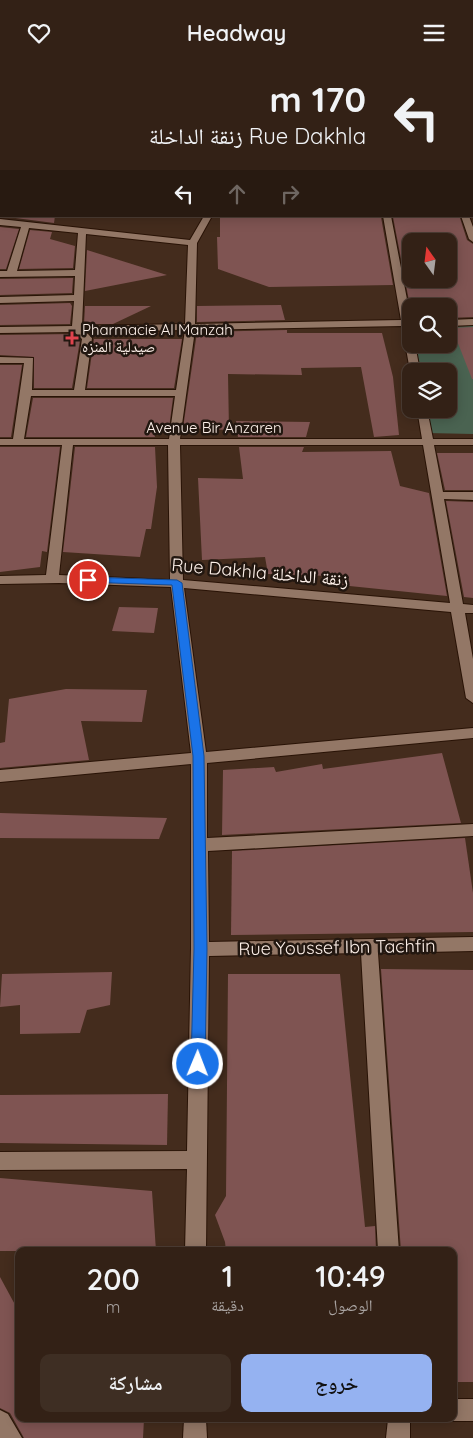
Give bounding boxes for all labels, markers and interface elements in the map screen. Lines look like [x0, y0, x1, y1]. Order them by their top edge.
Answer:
icon: heart [25, 19, 53, 47]
text: Headway [187, 19, 286, 47]
icon: menu [420, 19, 448, 47]
text: 170 m [270, 77, 366, 121]
icon: left [384, 85, 449, 150]
text: Rue Dakhla زنقة الداخلة [149, 122, 366, 150]
icon: left [170, 180, 198, 208]
icon: ahead [223, 180, 251, 208]
icon: right [276, 180, 304, 208]
north arrow [402, 233, 458, 287]
map controls [402, 233, 457, 418]
button: search [402, 298, 457, 353]
place label: Pharmacie Al Manzah صيدلية المنزه [82, 320, 233, 356]
marker: Pharmacie Al Manzah صيدلية المنزه [66, 332, 78, 344]
button: layers [402, 363, 457, 418]
street label: Avenue Bir Anzaren [146, 418, 282, 437]
street label: Rue Dakhla زنقة الداخلة [171, 553, 350, 591]
pin [67, 559, 109, 601]
icon: arrive [74, 566, 102, 594]
street label: Rue Youssef Ibn Tachfin [238, 934, 436, 960]
position arrow [171, 1037, 223, 1089]
text: 1 [222, 1257, 233, 1295]
text: 10:49 [315, 1257, 386, 1295]
text: 200 [86, 1260, 140, 1298]
text: دقيقة [211, 1295, 244, 1315]
text: الوصول [328, 1295, 373, 1315]
text: m [106, 1297, 120, 1317]
button: مشاركة [40, 1354, 231, 1412]
button: خروج [241, 1354, 432, 1412]

